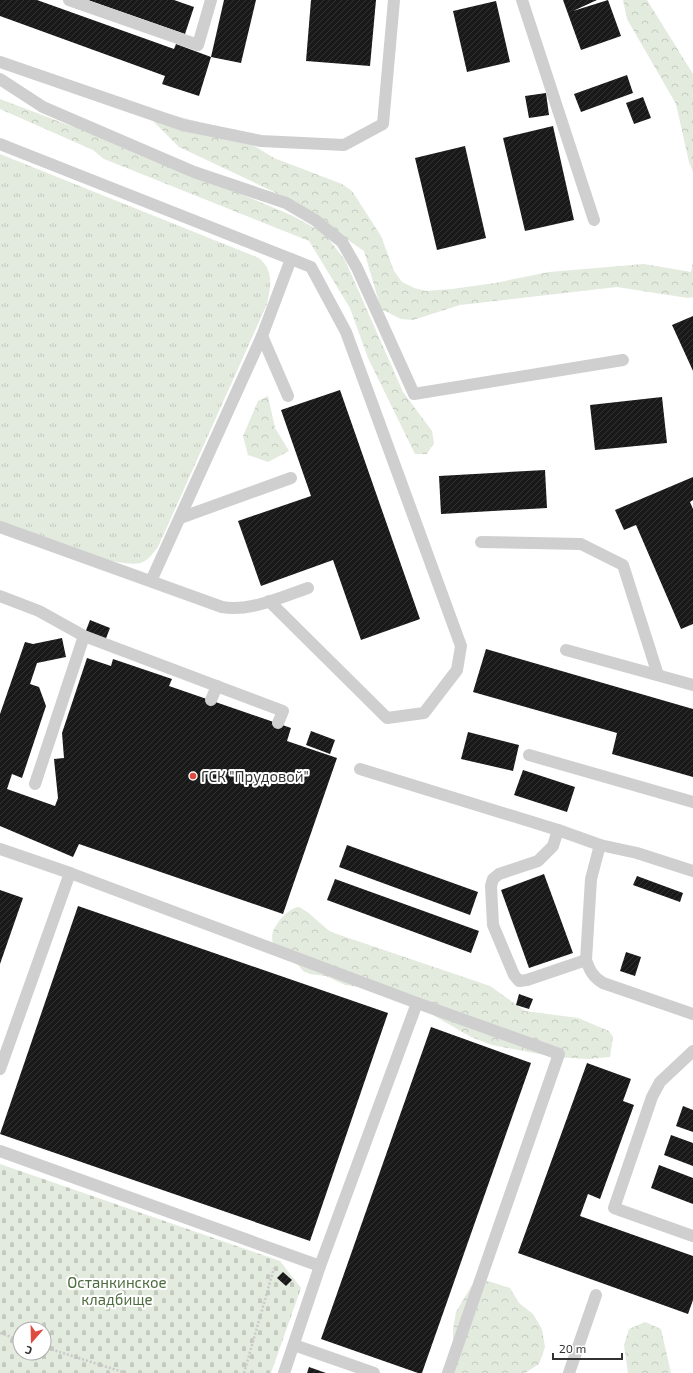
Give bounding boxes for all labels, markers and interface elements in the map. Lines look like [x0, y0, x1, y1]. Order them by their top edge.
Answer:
place label: ГСК "Прудовой" [201, 767, 309, 786]
marker: ГСК "Прудовой" [188, 771, 198, 781]
park label: Останкинское кладбище [67, 1273, 167, 1308]
north arrow [12, 1321, 52, 1361]
scale bar [553, 1335, 622, 1361]
text: 20 m [559, 1341, 586, 1355]
text: С [23, 1343, 34, 1358]

